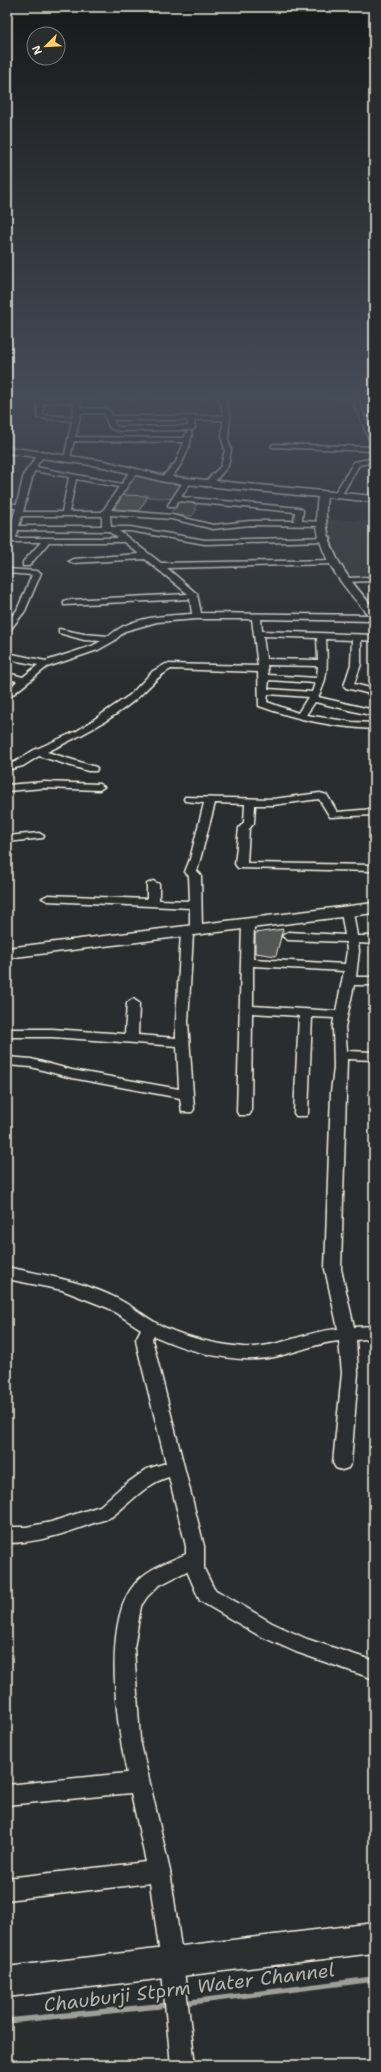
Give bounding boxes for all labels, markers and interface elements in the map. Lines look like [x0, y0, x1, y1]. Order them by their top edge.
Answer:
north arrow [26, 26, 66, 66]
text: N [29, 43, 46, 57]
water label: Chauburji Stprm Water Channel [42, 1957, 336, 2018]

